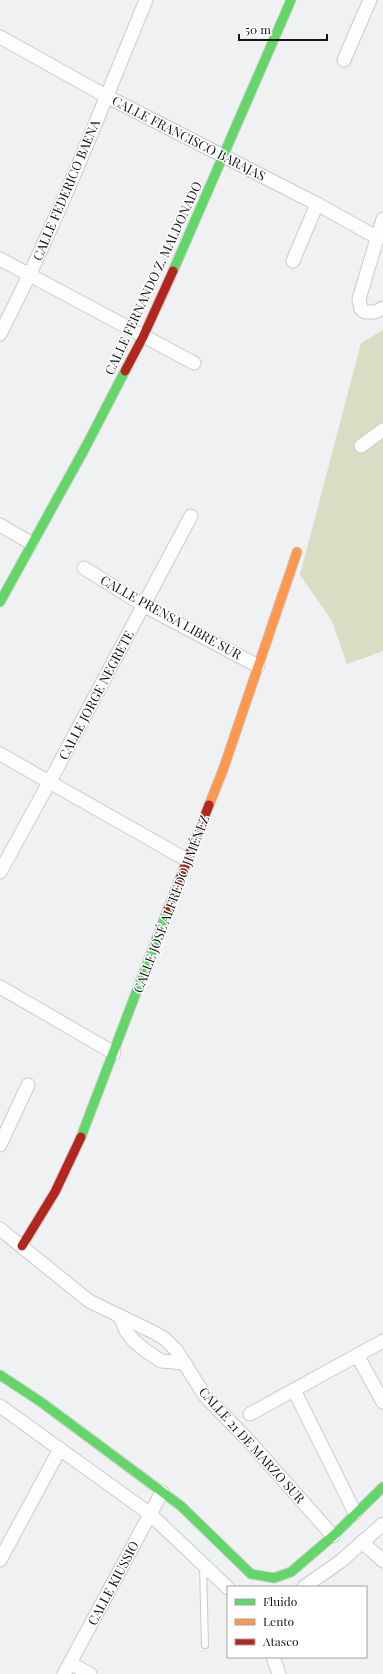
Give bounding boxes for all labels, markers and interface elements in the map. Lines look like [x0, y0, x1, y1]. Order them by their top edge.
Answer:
scale bar [239, 16, 327, 42]
text: 50 m [245, 21, 271, 37]
street label: CALLE FRANCISCO BARAJAS [110, 91, 269, 184]
street label: CALLE FEDERICO BAENA [28, 116, 103, 263]
street label: CALLE FERNANDO Z. MALDONADO [100, 178, 205, 377]
street label: CALLE PRENSA LIBRE SUR [98, 571, 245, 663]
street label: CALLE JORGE NEGRETE [54, 627, 137, 762]
street label: CALLE JOSÉ ALFREDO JIMÉNEZ [129, 812, 212, 995]
street label: CALLE 21 DE MARZO SUR [196, 1383, 309, 1507]
street label: CALLE KIUSSIO [83, 1538, 142, 1628]
legend [227, 1586, 367, 1658]
text: Fluido [263, 1593, 298, 1609]
text: Lento [263, 1613, 295, 1629]
text: Atasco [262, 1633, 299, 1649]

